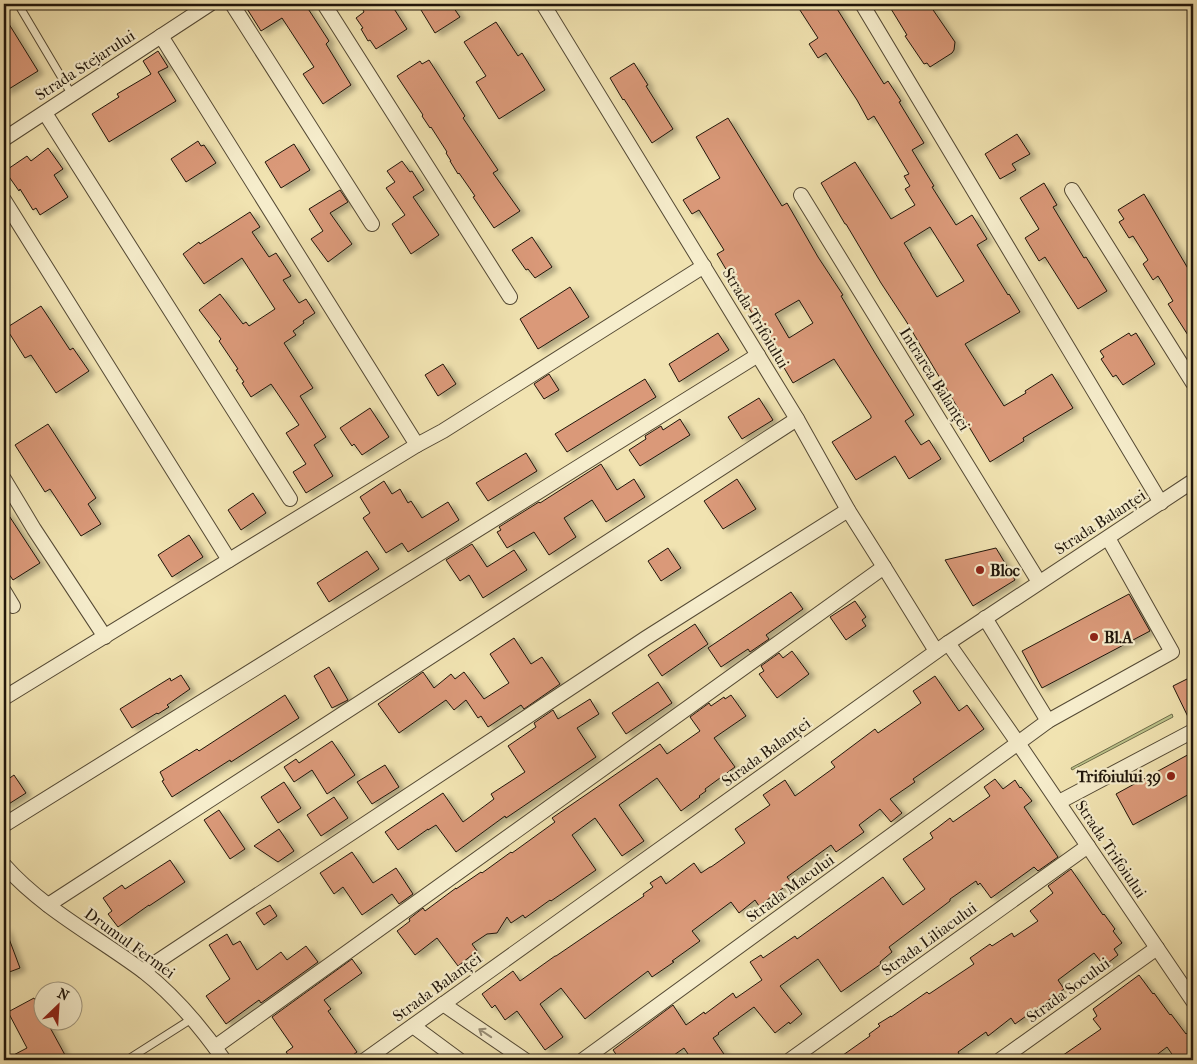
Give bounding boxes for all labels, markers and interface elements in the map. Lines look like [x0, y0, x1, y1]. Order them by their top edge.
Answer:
street label: Strada Stejarului [32, 26, 139, 104]
street label: Strada Trifoiului [719, 264, 794, 372]
street label: Intrarea Balanței [895, 324, 974, 435]
street label: Strada Balanței [1051, 485, 1150, 559]
place label: Bloc [990, 561, 1020, 580]
marker: Bloc [974, 564, 986, 576]
place label: Bl.A [1104, 628, 1133, 647]
marker: Bl.A [1088, 631, 1100, 643]
street label: Strada Balanței [718, 713, 815, 791]
place label: Trifoiului 39 [1076, 767, 1161, 787]
marker: Trifoiului 39 [1165, 770, 1177, 782]
street label: Strada Trifoiului [1071, 797, 1151, 902]
street label: Strada Macului [742, 850, 838, 926]
street label: Strada Liliacului [878, 898, 980, 980]
street label: Drumul Fermei [81, 904, 179, 982]
street label: Strada Balanței [389, 948, 486, 1026]
street label: Strada Socului [1023, 953, 1114, 1027]
north arrow [32, 982, 82, 1032]
text: N [55, 985, 72, 1005]
one-way arrow [478, 1028, 492, 1038]

